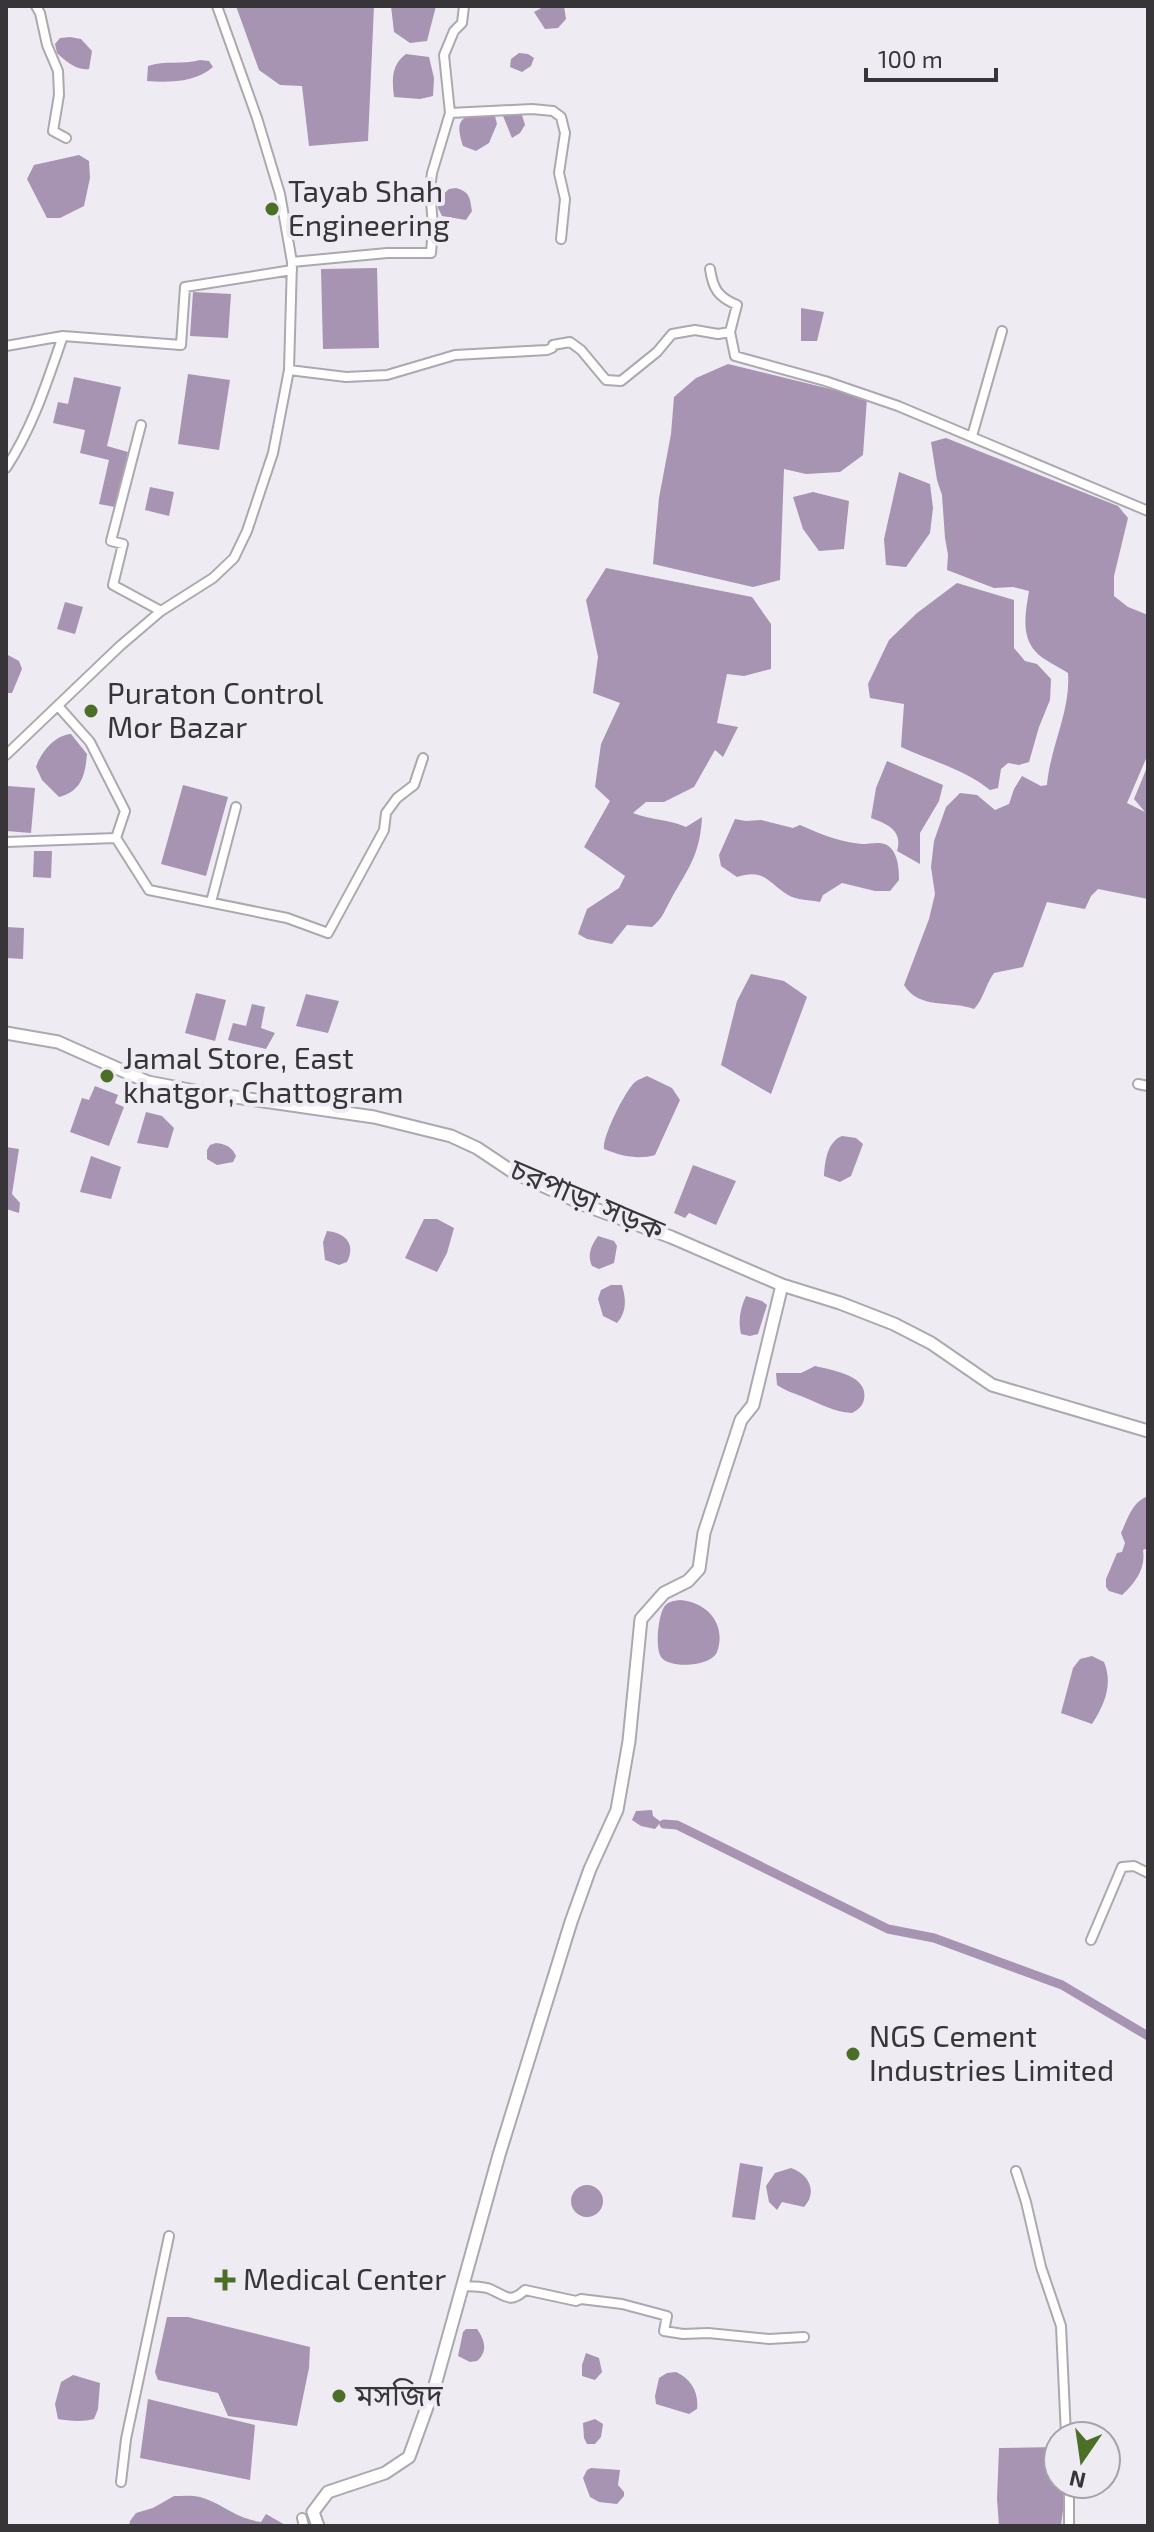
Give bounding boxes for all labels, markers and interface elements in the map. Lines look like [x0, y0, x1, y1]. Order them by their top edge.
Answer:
scale bar [866, 32, 996, 82]
text: 100 m [878, 44, 943, 73]
place label: Tayab Shah Engineering [288, 172, 450, 242]
marker: Tayab Shah Engineering [263, 200, 281, 218]
place label: Puraton Control Mor Bazar [107, 674, 324, 744]
marker: Puraton Control Mor Bazar [82, 702, 100, 720]
place label: Jamal Store, East khatgor, Chattogram [123, 1039, 404, 1109]
marker: Jamal Store, East khatgor, Chattogram [98, 1067, 116, 1085]
street label: চরপাড়া সড়ক [504, 1149, 671, 1247]
place label: NGS Cement Industries Limited [869, 2017, 1114, 2087]
marker: NGS Cement Industries Limited [844, 2045, 862, 2063]
place label: Medical Center [243, 2260, 446, 2296]
marker: Medical Center [214, 2269, 236, 2291]
place label: মসজিদ [354, 2376, 443, 2412]
marker: মসজিদ [330, 2387, 348, 2405]
north arrow [1042, 2420, 1122, 2500]
text: N [1067, 2466, 1088, 2495]

